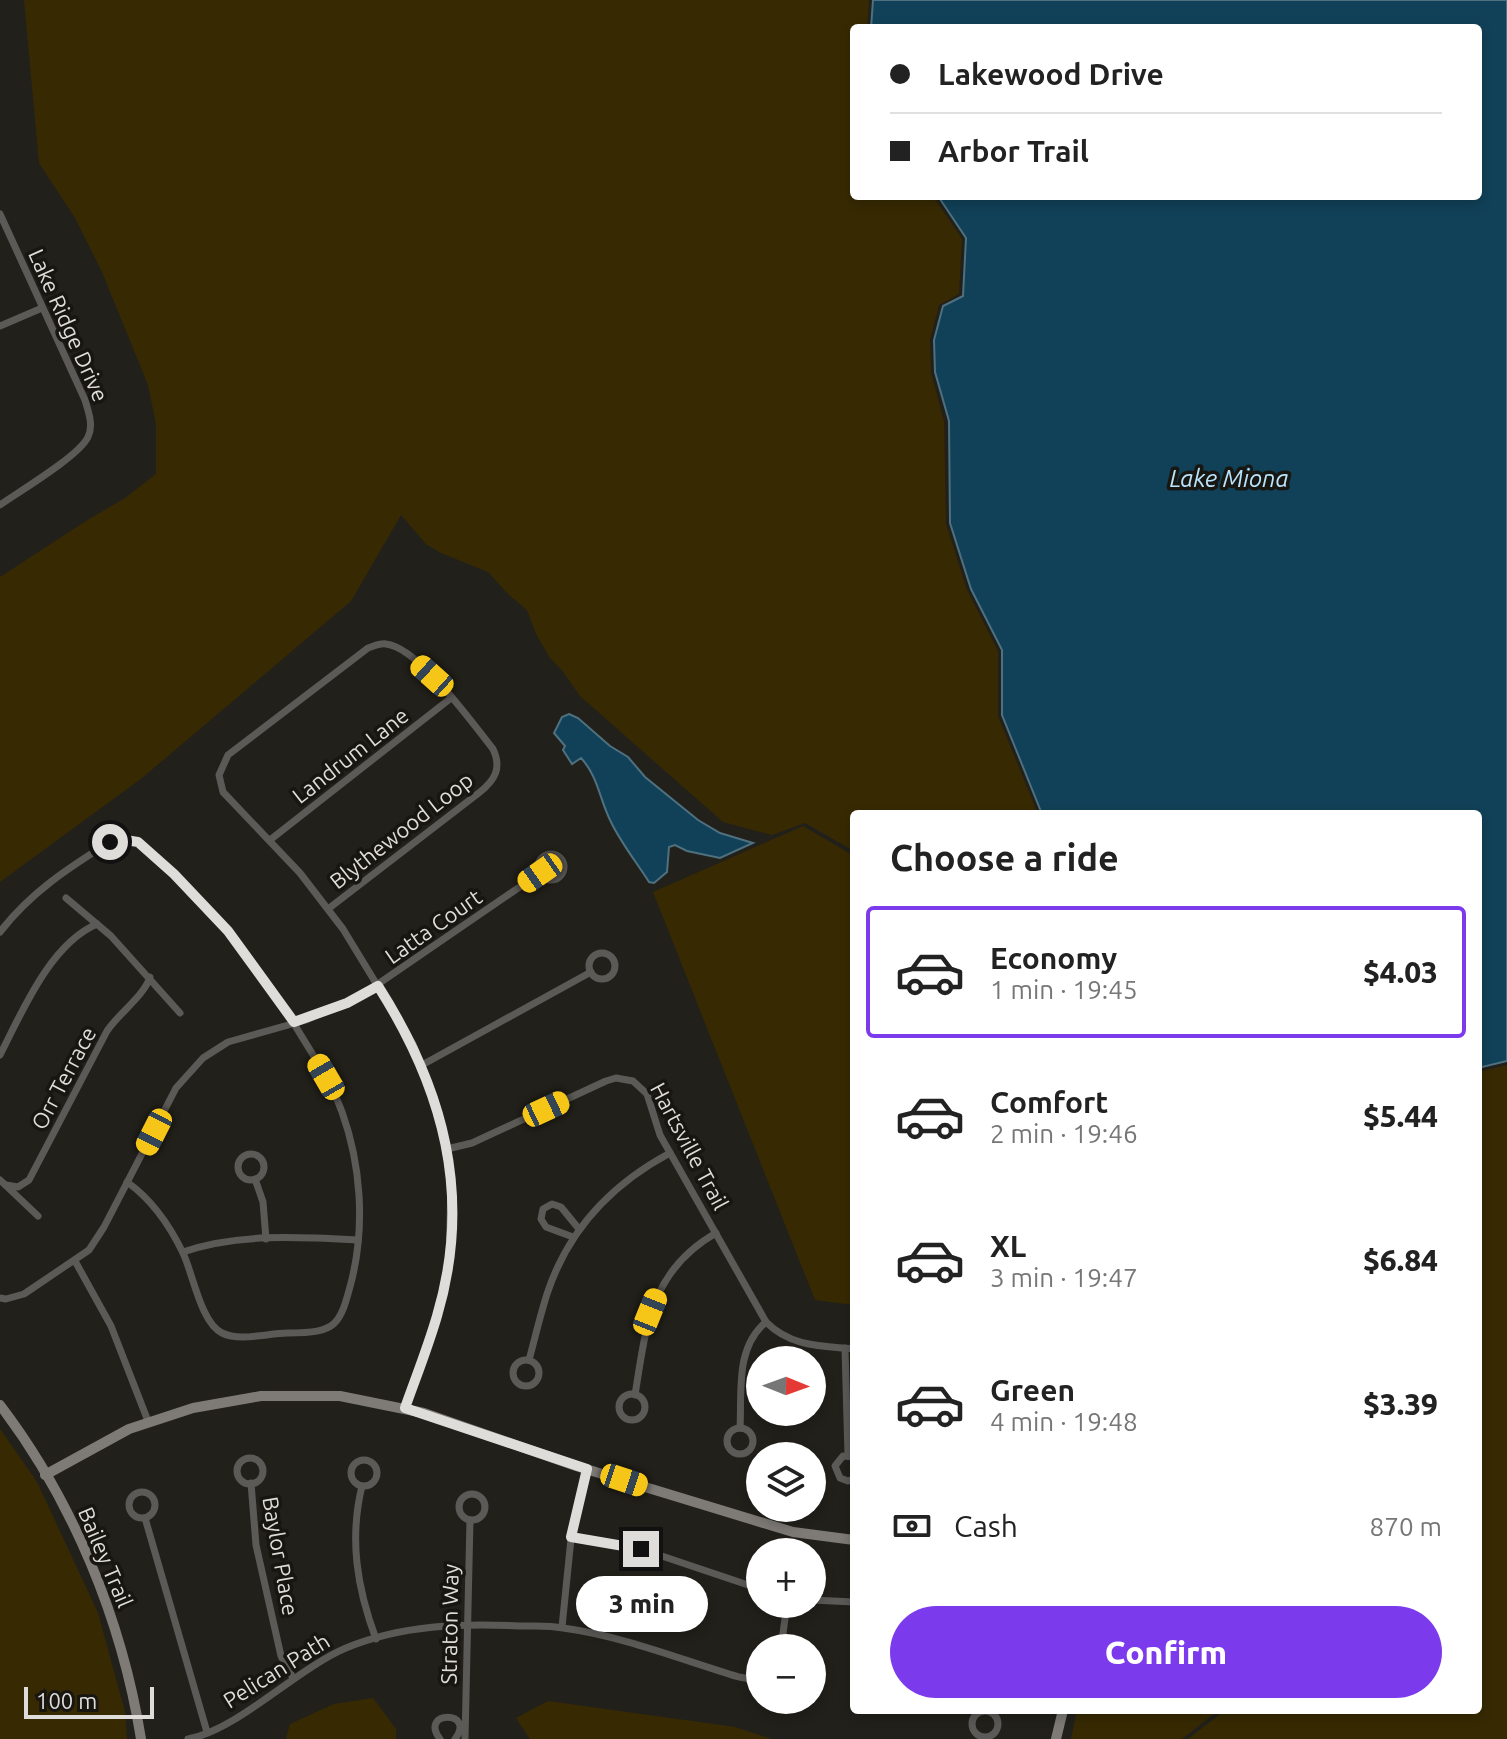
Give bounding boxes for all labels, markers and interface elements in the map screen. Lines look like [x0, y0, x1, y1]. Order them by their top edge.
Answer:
text: Lakewood Drive [938, 57, 1164, 91]
text: Arbor Trail [938, 134, 1089, 168]
street label: Lake Ridge Drive [24, 245, 114, 405]
water label: Lake Miona [1170, 465, 1288, 492]
car [406, 651, 458, 701]
street label: Landrum Lane [287, 702, 413, 808]
street label: Blythewood Loop [325, 767, 477, 893]
route start [92, 824, 128, 860]
text: Choose a ride [890, 837, 1119, 878]
car [513, 849, 567, 897]
street label: Latta Court [380, 883, 486, 968]
icon: car [894, 936, 966, 1008]
text: Economy [990, 941, 1117, 975]
text: $4.03 [1363, 955, 1438, 989]
text: 1 min · 19:45 [990, 975, 1138, 1004]
street label: Orr Terrace [26, 1023, 100, 1133]
car [304, 1050, 348, 1104]
street label: Hartsville Trail [646, 1078, 734, 1214]
icon: car [894, 1080, 966, 1152]
text: Comfort [990, 1085, 1108, 1119]
car [519, 1088, 573, 1130]
text: $5.44 [1363, 1099, 1438, 1133]
car [132, 1105, 176, 1159]
text: 2 min · 19:46 [990, 1119, 1138, 1148]
icon: car [894, 1224, 966, 1296]
text: XL [990, 1229, 1026, 1263]
text: $6.84 [1363, 1243, 1438, 1277]
text: 3 min · 19:47 [990, 1263, 1138, 1292]
car [630, 1285, 670, 1339]
north arrow [746, 1346, 826, 1426]
map controls [746, 1346, 826, 1714]
icon: car [894, 1368, 966, 1440]
text: Green [990, 1373, 1075, 1407]
text: $3.39 [1363, 1387, 1438, 1421]
text: 4 min · 19:48 [990, 1407, 1138, 1436]
button: layers [746, 1442, 826, 1522]
car [597, 1461, 651, 1499]
street label: Baylor Place [258, 1495, 304, 1617]
street label: Bailey Trail [74, 1503, 138, 1611]
icon: cash [890, 1504, 934, 1548]
text: Cash [954, 1509, 1018, 1543]
text: 870 m [1370, 1512, 1442, 1541]
route end [623, 1531, 659, 1567]
button: + [746, 1538, 826, 1618]
street label: Straton Way [435, 1563, 463, 1685]
callout: 3 min [575, 1577, 707, 1633]
text: 3 min [609, 1589, 675, 1618]
button: Confirm [890, 1606, 1442, 1698]
street label: Pelican Path [218, 1627, 334, 1713]
button: − [746, 1634, 826, 1714]
scale bar [24, 1683, 154, 1719]
text: 100 m [36, 1688, 97, 1713]

